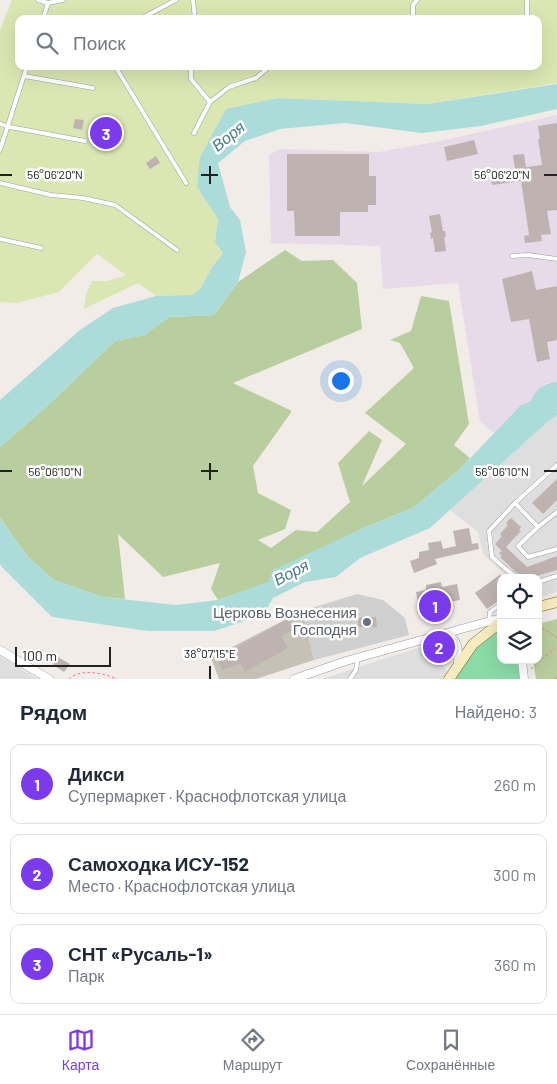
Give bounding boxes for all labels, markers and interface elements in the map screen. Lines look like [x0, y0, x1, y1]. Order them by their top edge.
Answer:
search box [15, 15, 542, 70]
icon: search [33, 29, 61, 57]
text: Поиск [73, 31, 126, 54]
pin: 3 [90, 114, 122, 152]
water label: Воря [207, 116, 248, 155]
text: 56°06'20"N [27, 167, 83, 181]
text: 56°06'20"N [474, 167, 530, 181]
your location [328, 368, 354, 394]
text: 56°06'10"N [28, 464, 82, 478]
text: 56°06'10"N [475, 464, 529, 478]
water label: Воря [270, 554, 312, 589]
map controls [497, 574, 542, 664]
button: locate [497, 574, 542, 619]
pin: 1 [419, 587, 451, 625]
place label: Церковь Вознесения Господня [213, 603, 357, 638]
marker: Церковь Вознесения Господня [361, 616, 373, 628]
button: layers [497, 619, 542, 664]
pin: 2 [423, 628, 455, 666]
scale bar [15, 644, 111, 667]
text: 38°07'15"E [184, 646, 236, 660]
text: 100 m [22, 647, 57, 664]
text: Рядом [20, 699, 87, 724]
text: Найдено: 3 [455, 702, 537, 721]
text: Дикси [68, 762, 125, 785]
text: 1 [34, 775, 40, 794]
text: 260 m [494, 775, 536, 794]
text: Супермаркет · Краснофлотская улица [68, 786, 346, 805]
text: Самоходка ИСУ-152 [68, 852, 249, 875]
text: 2 [33, 865, 41, 884]
text: 300 m [493, 865, 536, 884]
text: Место · Краснофлотская улица [68, 876, 295, 895]
text: СНТ «Русаль-1» [68, 942, 213, 965]
text: 3 [33, 955, 41, 974]
text: 360 m [494, 955, 536, 974]
text: Парк [68, 966, 104, 985]
tab: Карта [62, 1026, 99, 1073]
tab: Маршрут [223, 1026, 282, 1073]
tab: Сохранённые [406, 1026, 495, 1073]

